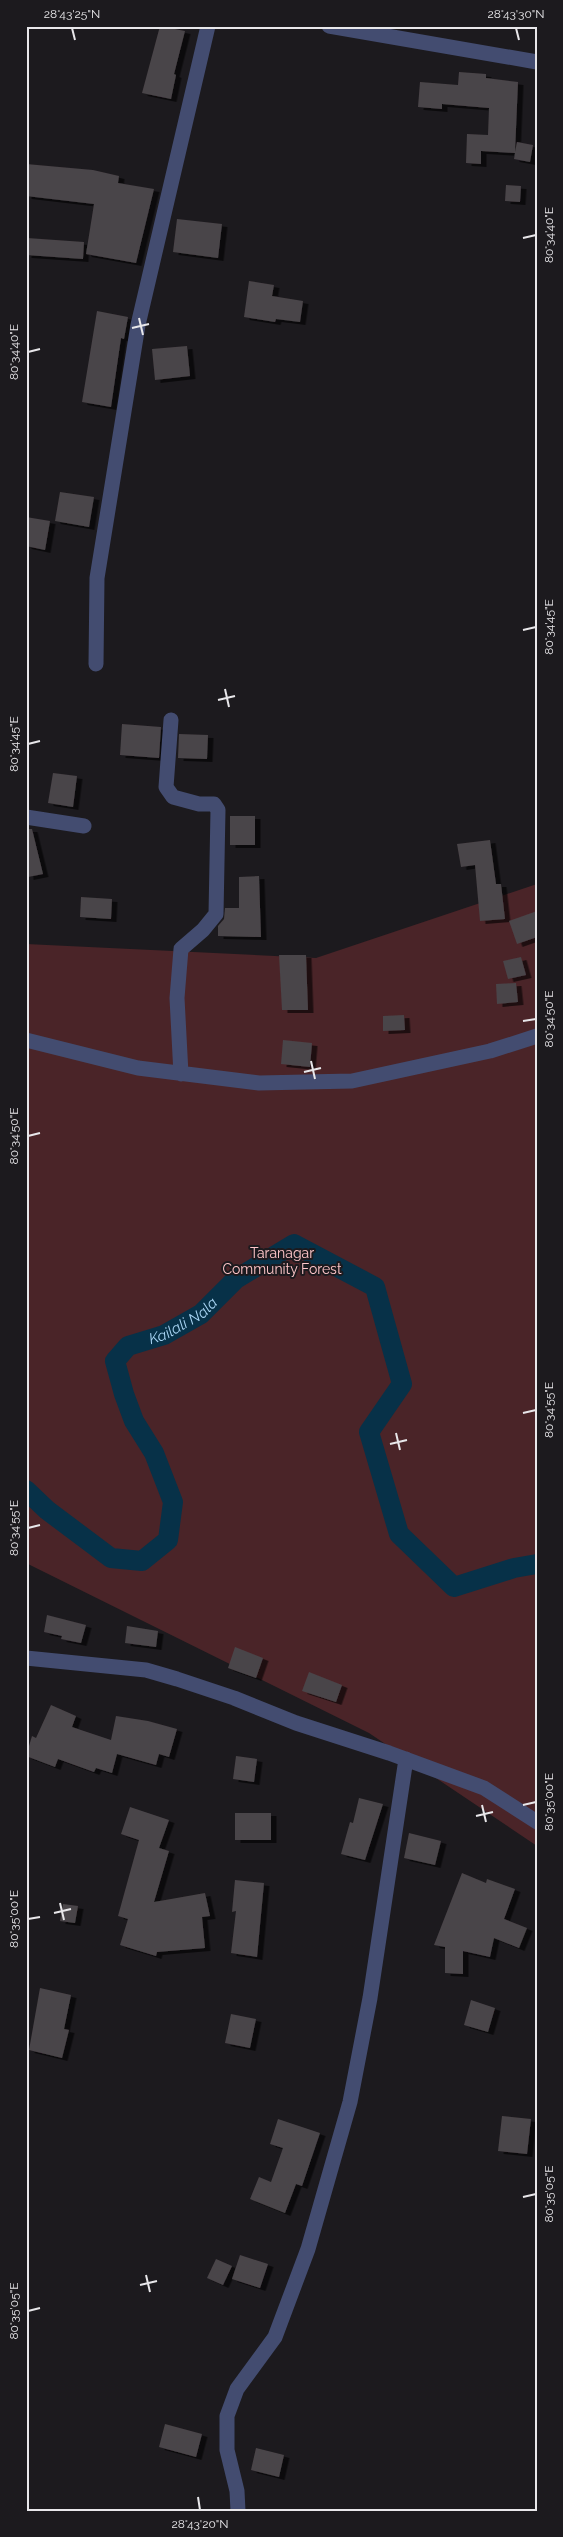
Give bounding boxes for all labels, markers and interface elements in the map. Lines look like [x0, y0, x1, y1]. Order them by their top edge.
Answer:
text: 28°43'25"N [44, 7, 100, 21]
text: 28°43'30"N [487, 7, 545, 21]
text: 80°34'40"E [542, 207, 556, 263]
text: 80°34'40"E [7, 324, 21, 380]
text: 80°34'45"E [542, 599, 556, 655]
text: 80°34'45"E [7, 716, 21, 772]
text: 80°34'50"E [542, 991, 556, 1047]
text: 80°34'50"E [7, 1108, 21, 1164]
park label: Taranagar Community Forest [222, 1245, 342, 1277]
water label: Kailali Nala [147, 1294, 221, 1348]
text: 80°34'55"E [542, 1382, 556, 1438]
text: 80°34'55"E [7, 1500, 21, 1556]
text: 80°35'00"E [542, 1773, 556, 1831]
text: 80°35'00"E [7, 1890, 21, 1948]
text: 80°35'05"E [542, 2165, 556, 2223]
text: 80°35'05"E [7, 2282, 21, 2340]
text: 28°43'20"N [171, 2517, 229, 2531]

